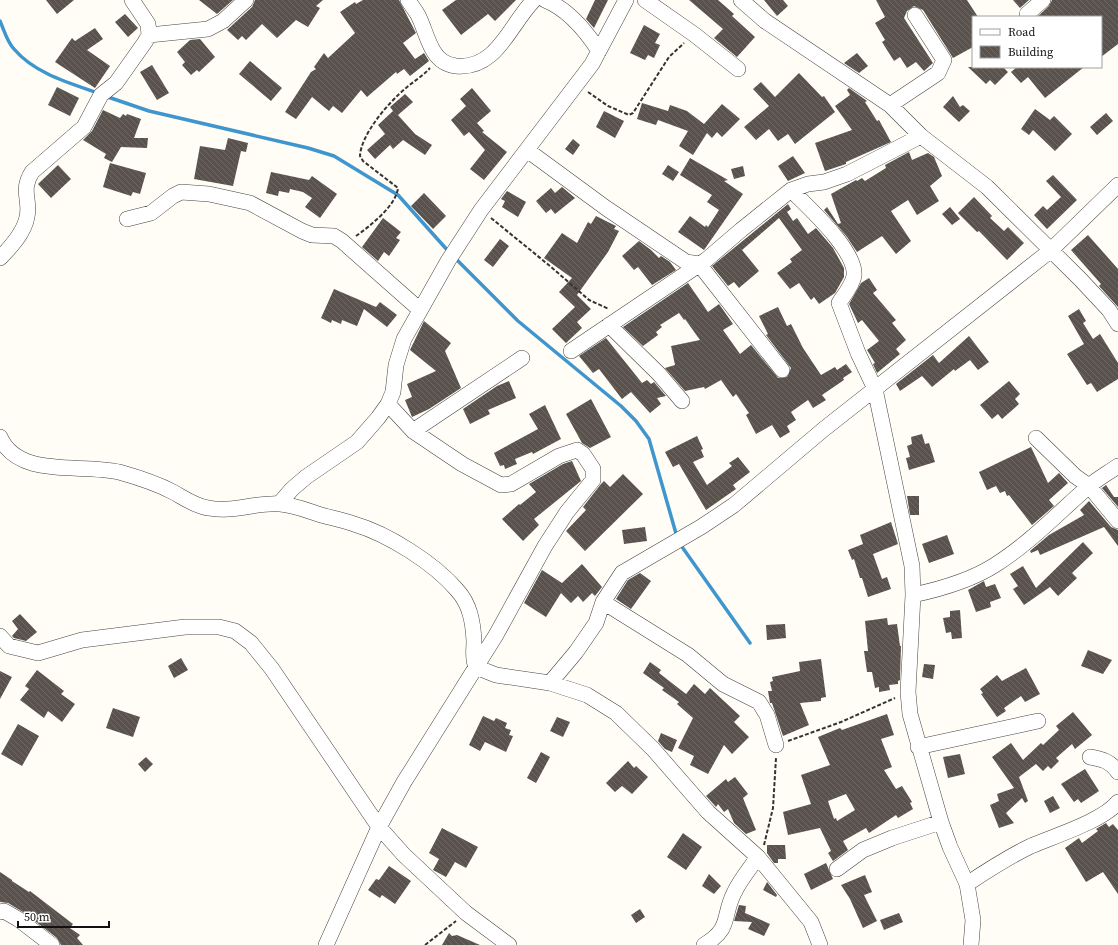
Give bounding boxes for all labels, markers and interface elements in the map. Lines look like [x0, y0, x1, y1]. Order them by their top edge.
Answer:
legend [972, 16, 1102, 68]
text: Road [1008, 24, 1035, 40]
text: Building [1008, 44, 1053, 60]
scale bar [18, 903, 109, 929]
text: 50 m [24, 909, 50, 925]

